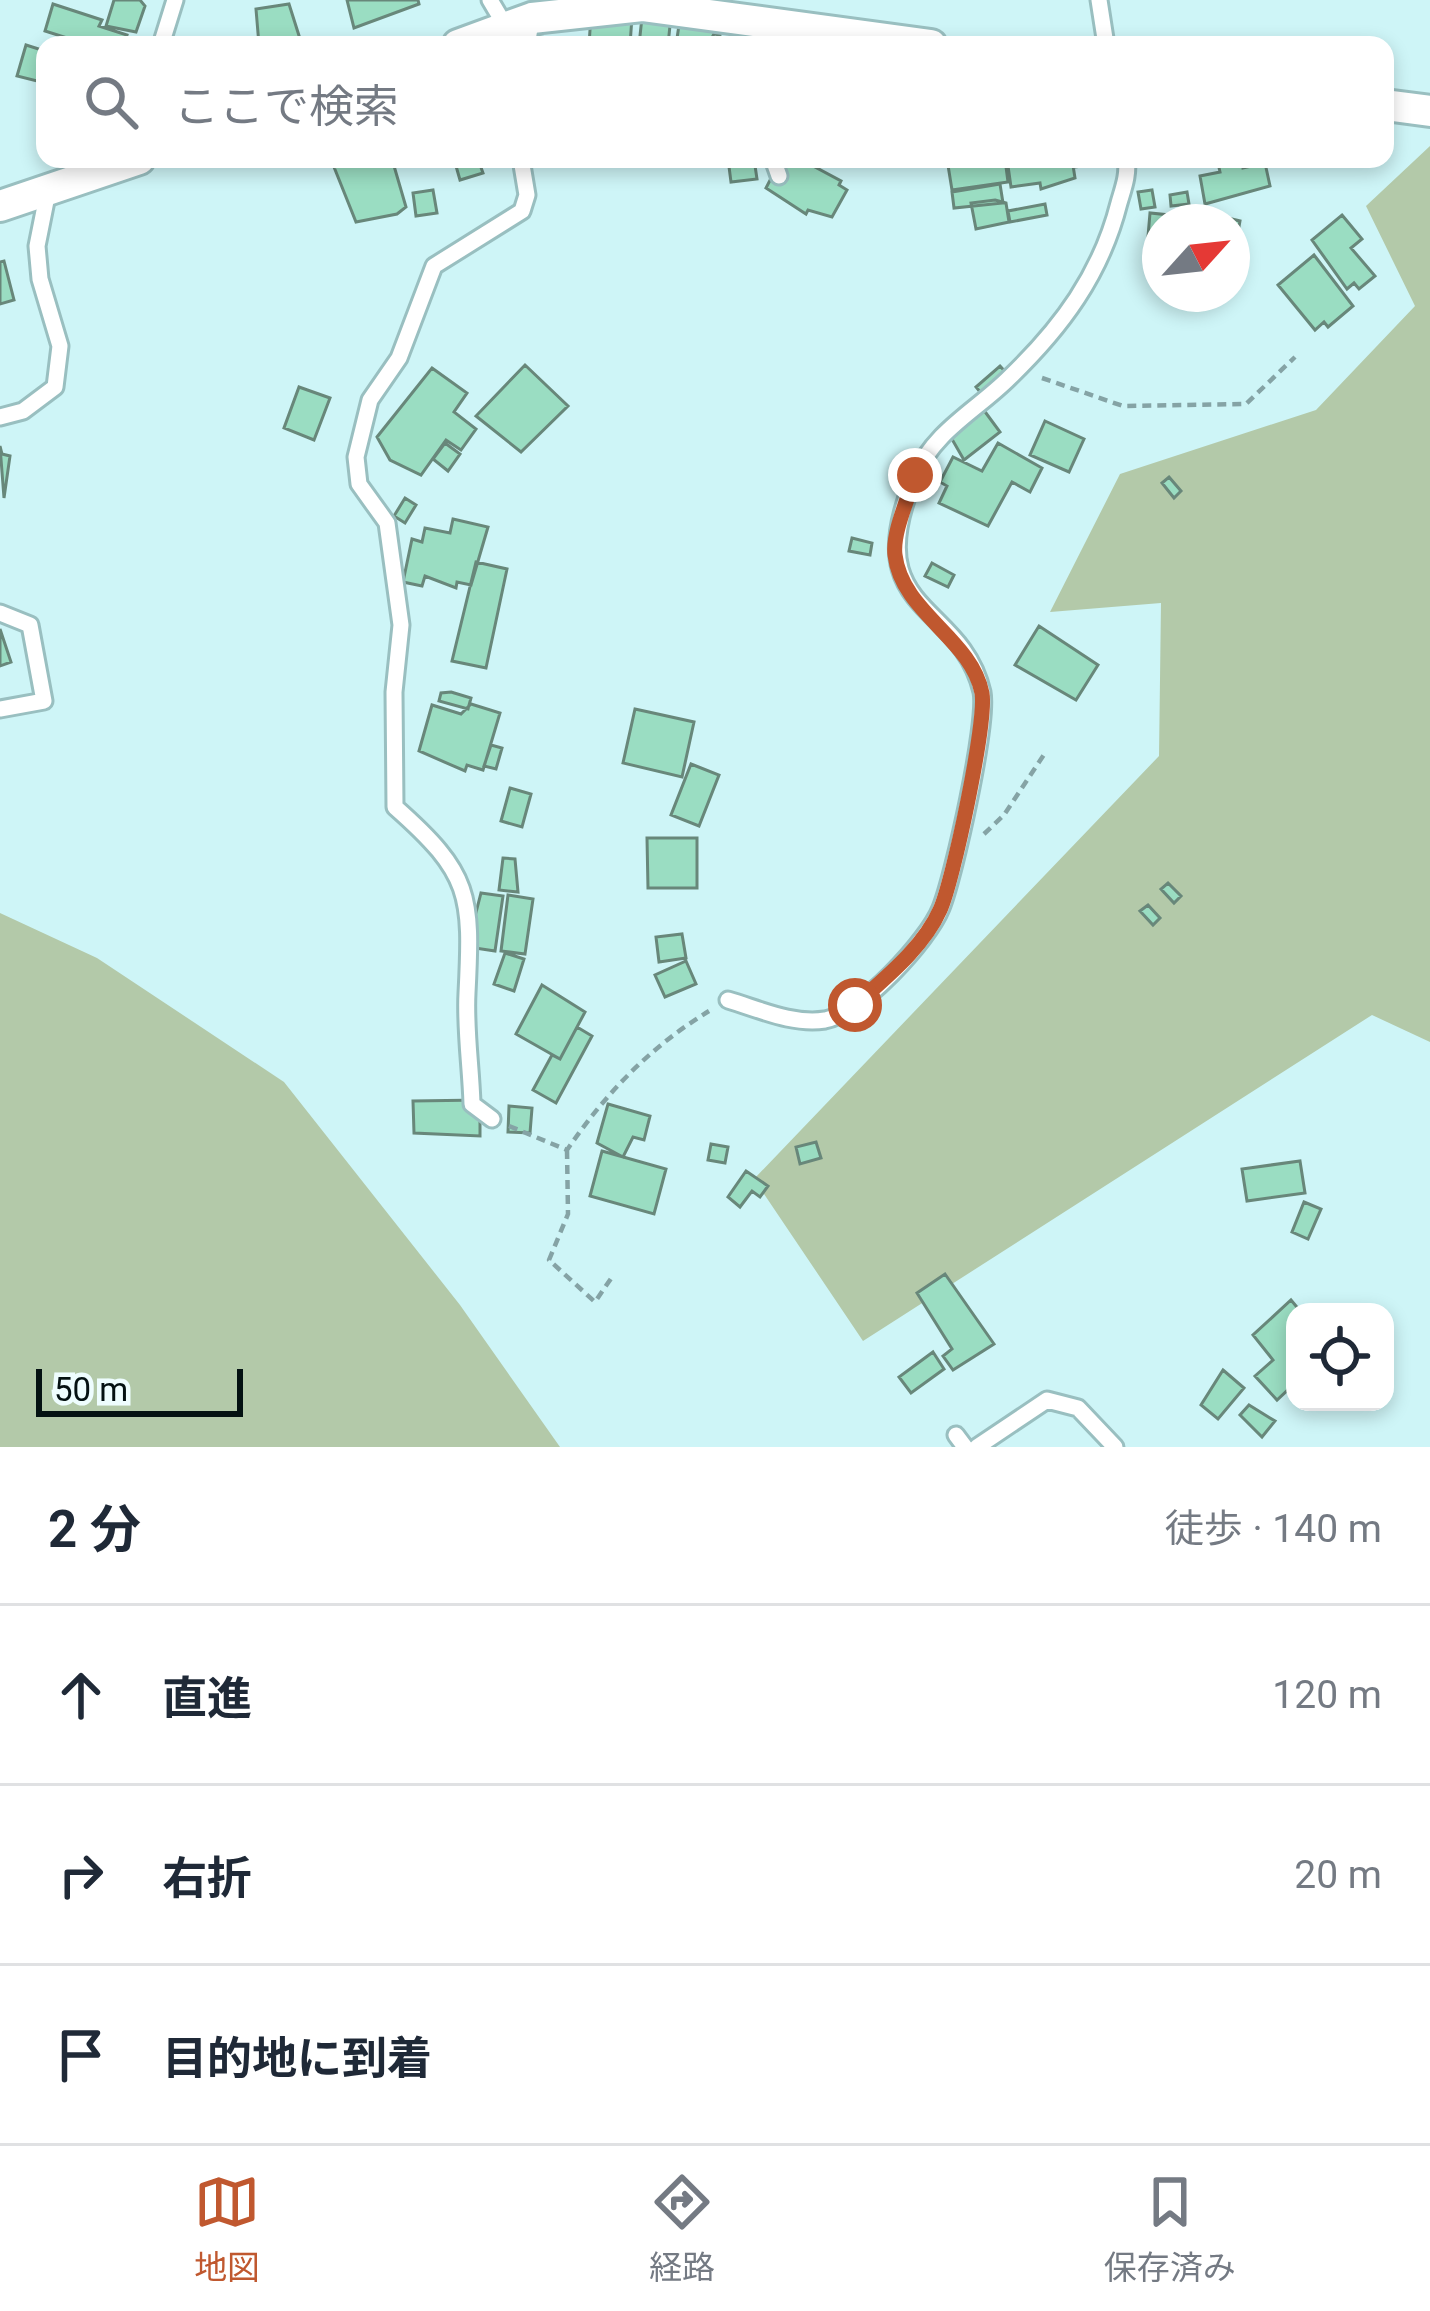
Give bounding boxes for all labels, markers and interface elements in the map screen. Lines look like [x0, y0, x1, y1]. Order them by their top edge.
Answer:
search box [36, 36, 1394, 168]
icon: search [78, 69, 144, 135]
text: ここで検索 [174, 80, 399, 133]
north arrow [1142, 204, 1250, 312]
route end [888, 448, 942, 502]
route start [828, 978, 882, 1032]
map controls [1286, 1303, 1394, 1411]
button: locate [1286, 1303, 1394, 1411]
scale bar [36, 1363, 243, 1416]
text: 50 m [54, 1370, 128, 1409]
text: 2 分 [48, 1500, 141, 1559]
text: 徒歩 · 140 m [1165, 1506, 1382, 1552]
icon: ahead [48, 1662, 114, 1728]
text: 直進 [162, 1672, 252, 1725]
text: 120 m [1272, 1672, 1382, 1718]
icon: right [48, 1842, 114, 1908]
text: 右折 [162, 1852, 252, 1905]
text: 20 m [1294, 1852, 1382, 1898]
icon: arrive [48, 2022, 114, 2088]
text: 目的地に到着 [162, 2032, 432, 2085]
tab: 地図 [194, 2169, 260, 2289]
tab: 経路 [649, 2169, 715, 2289]
tab: 保存済み [1104, 2169, 1236, 2289]

